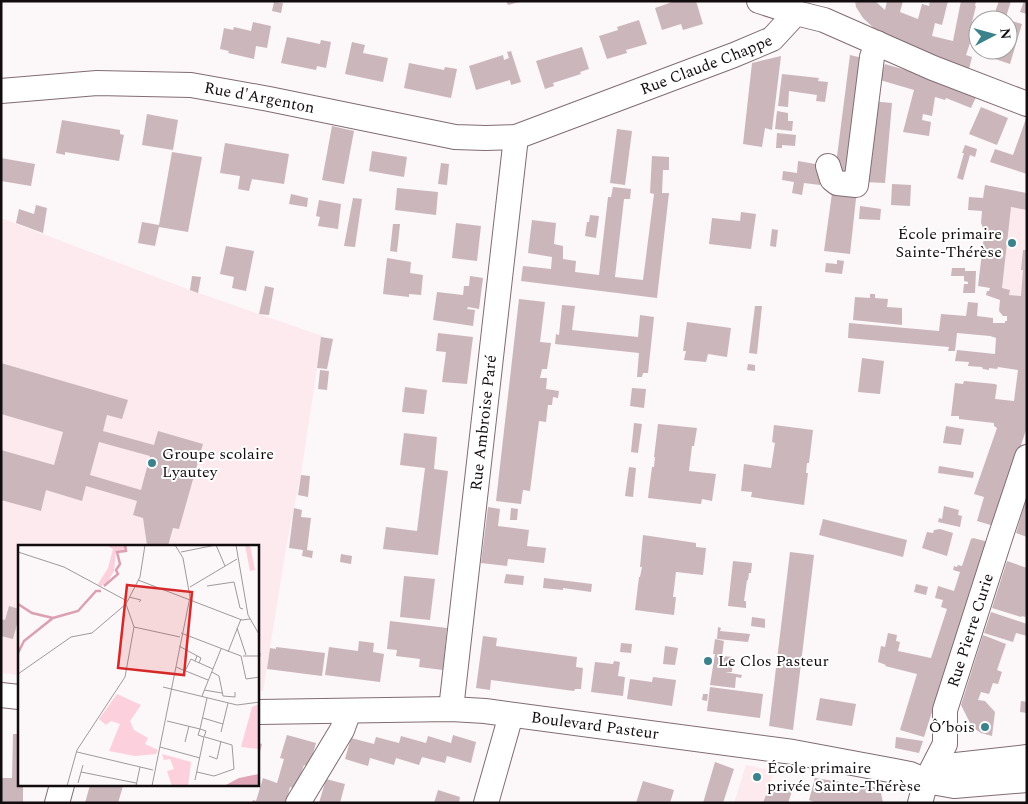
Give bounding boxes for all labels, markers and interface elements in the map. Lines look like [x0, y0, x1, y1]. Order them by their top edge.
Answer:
north arrow [968, 10, 1018, 60]
text: N [994, 27, 1016, 40]
street label: Rue Claude Chappe [637, 28, 776, 101]
street label: Rue d'Argenton [202, 76, 317, 120]
place label: École primaire Sainte-Thérèse [896, 222, 1002, 264]
marker: École primaire Sainte-Thérèse [1006, 237, 1018, 249]
street label: Rue Ambroise Paré [464, 353, 503, 492]
place label: Groupe scolaire Lyautey [162, 442, 274, 484]
marker: Groupe scolaire Lyautey [146, 457, 158, 469]
inset map [18, 545, 259, 786]
street label: Rue Pierre Curie [941, 570, 1000, 690]
place label: Le Clos Pasteur [718, 649, 829, 673]
marker: Le Clos Pasteur [702, 655, 714, 667]
street label: Boulevard Pasteur [529, 705, 660, 746]
place label: Ô’bois [929, 715, 975, 739]
marker: Ô’bois [979, 721, 991, 733]
place label: École primaire privée Sainte-Thérèse [767, 756, 921, 798]
marker: École primaire privée Sainte-Thérèse [751, 771, 763, 783]

